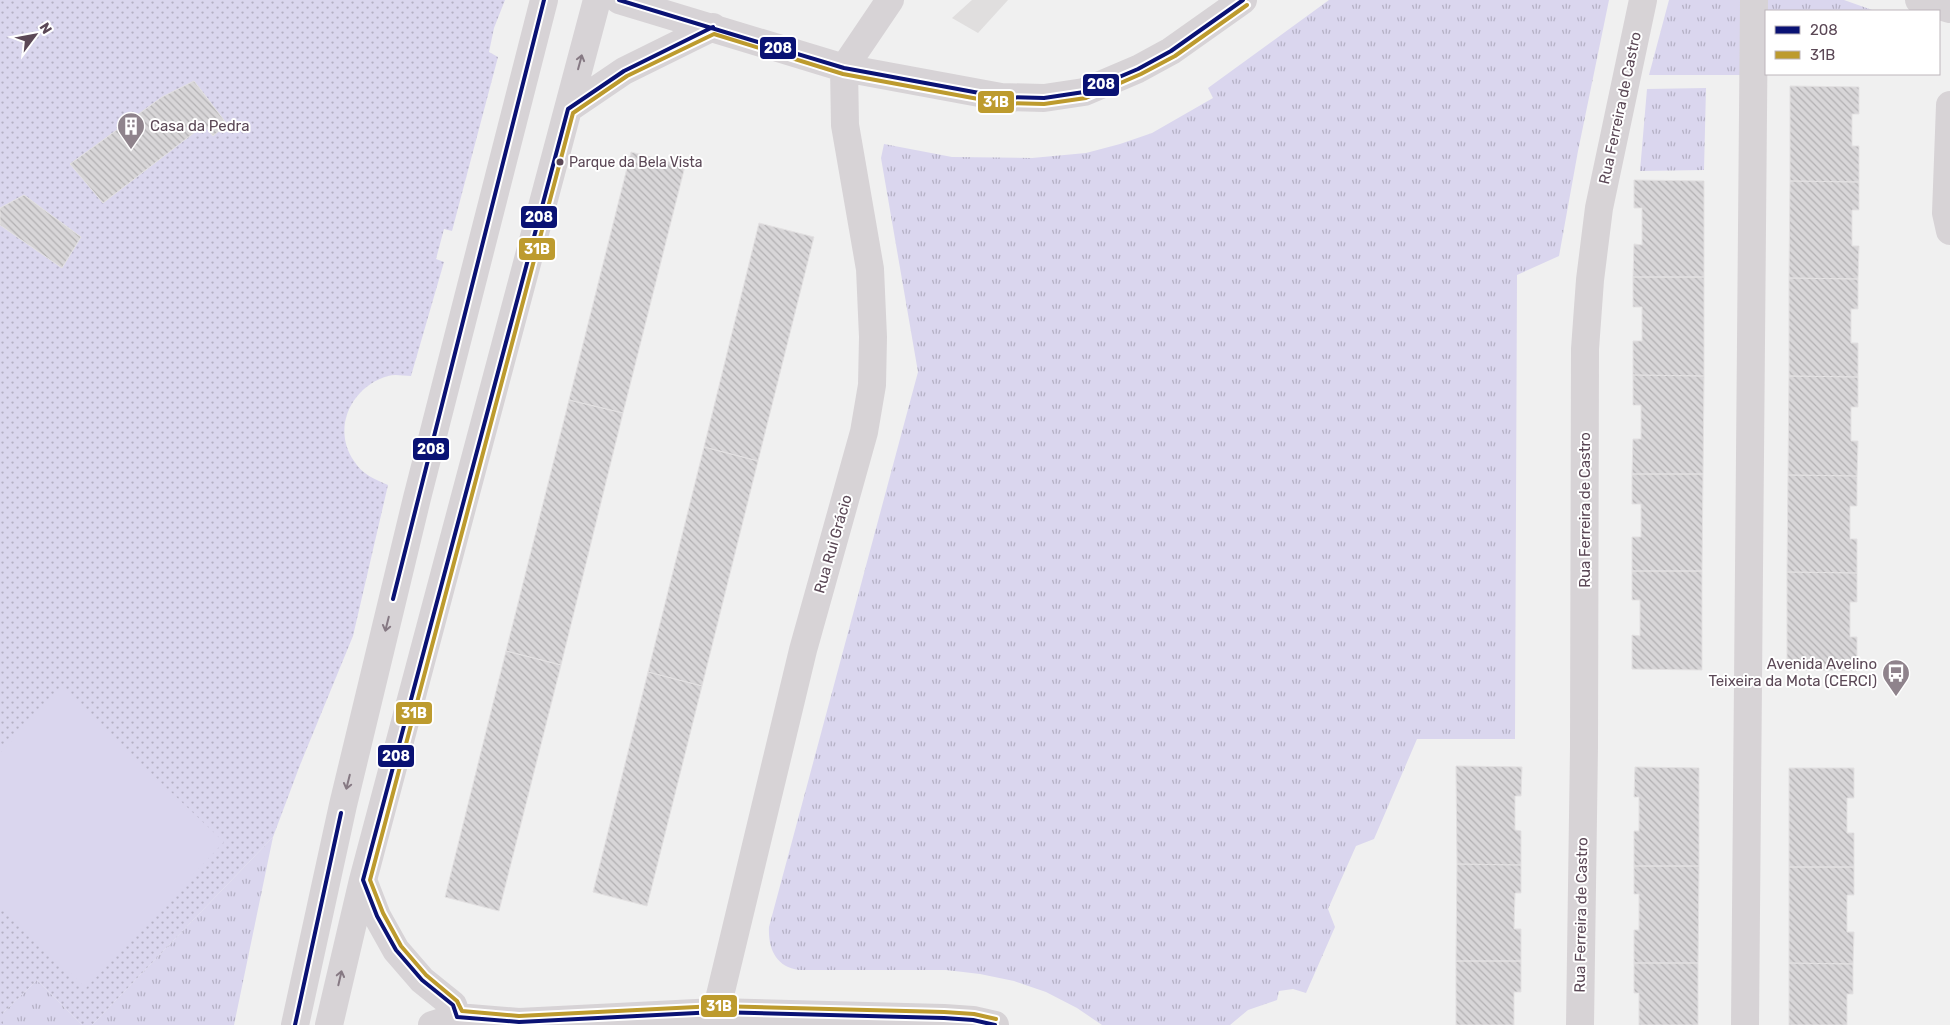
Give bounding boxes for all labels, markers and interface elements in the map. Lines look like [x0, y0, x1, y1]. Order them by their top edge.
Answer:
north arrow [10, 10, 60, 60]
legend [1765, 10, 1940, 75]
text: N [36, 20, 55, 37]
text: 208 [1810, 21, 1838, 39]
street label: Rua Ferreira de Castro [1595, 30, 1645, 186]
line badge: 208 [759, 36, 797, 60]
text: 208 [764, 40, 792, 57]
text: 31B [1810, 46, 1835, 64]
one-way arrow [576, 55, 586, 71]
line badge: 208 [1082, 73, 1120, 97]
text: 208 [1087, 76, 1115, 93]
line badge: 31B [977, 90, 1015, 114]
text: 31B [983, 94, 1009, 111]
building icon: Casa da Pedra [116, 111, 146, 150]
place label: Casa da Pedra [150, 117, 249, 135]
place label: Parque da Bela Vista [569, 154, 703, 171]
marker: Parque da Bela Vista [555, 157, 565, 167]
line badge: 208 [520, 205, 558, 229]
text: 208 [525, 209, 553, 226]
line badge: 31B [518, 237, 556, 261]
text: 31B [524, 241, 550, 258]
street label: Rua Ferreira de Castro [1576, 432, 1594, 588]
line badge: 208 [412, 437, 450, 461]
text: 208 [417, 441, 445, 458]
street label: Rua Rui Grácio [810, 493, 856, 595]
one-way arrow [381, 616, 391, 632]
place label: Avenida Avelino Teixeira da Mota (CERCI) [1708, 655, 1877, 690]
bus stop icon: Avenida Avelino Teixeira da Mota (CERCI) [1881, 658, 1911, 697]
line badge: 31B [395, 701, 433, 725]
text: 31B [401, 705, 427, 722]
line badge: 208 [377, 744, 415, 768]
text: 208 [382, 748, 410, 765]
one-way arrow [343, 774, 352, 790]
street label: Rua Ferreira de Castro [1571, 837, 1591, 993]
one-way arrow [336, 970, 345, 986]
line badge: 31B [700, 994, 738, 1018]
text: 31B [706, 998, 732, 1015]

